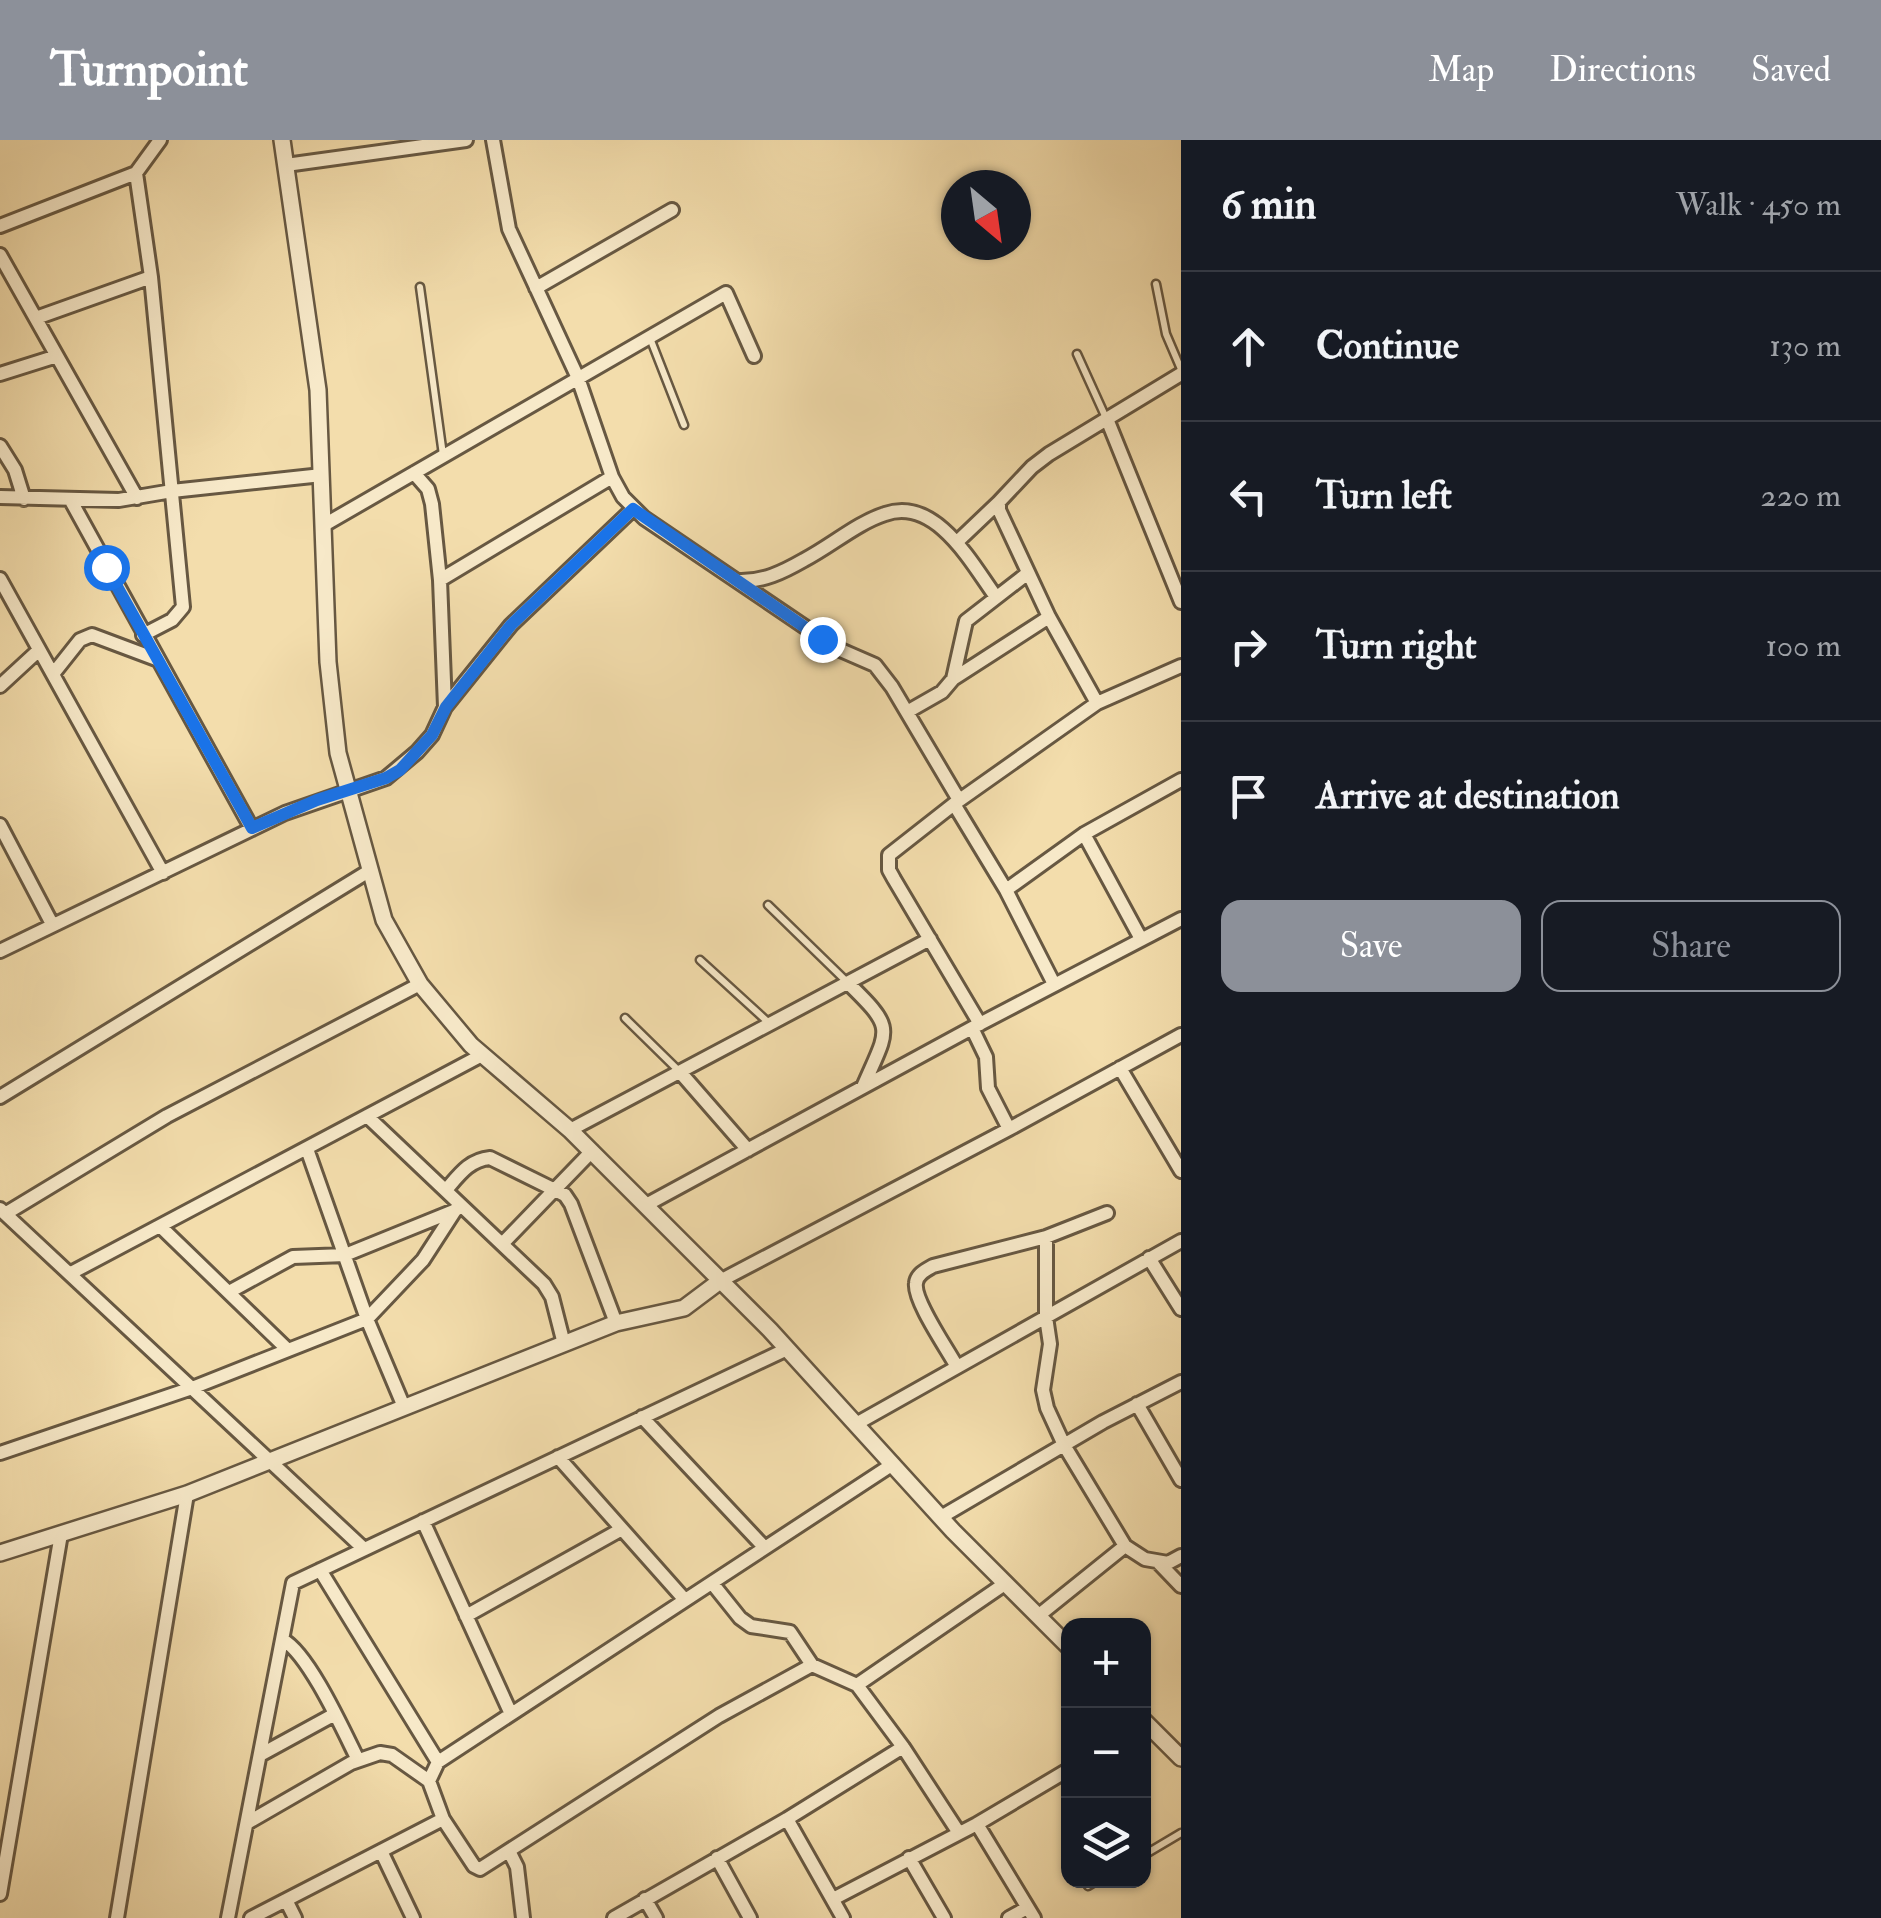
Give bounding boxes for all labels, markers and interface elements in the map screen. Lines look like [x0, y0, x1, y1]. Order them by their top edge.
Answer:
text: Turnpoint [50, 40, 248, 100]
text: Map [1428, 48, 1494, 92]
text: Directions [1549, 48, 1696, 92]
text: Saved [1751, 48, 1831, 92]
north arrow [941, 170, 1031, 260]
text: 6 min [1221, 179, 1316, 231]
text: Walk · 450 m [1676, 185, 1841, 225]
icon: ahead [1221, 319, 1276, 374]
text: Continue [1316, 322, 1459, 370]
text: 130 m [1769, 326, 1841, 366]
icon: left [1221, 469, 1276, 524]
text: Turn left [1316, 472, 1452, 520]
text: 220 m [1761, 476, 1841, 516]
route start [84, 545, 130, 591]
route end [800, 617, 846, 663]
icon: right [1221, 619, 1276, 674]
text: Turn right [1316, 622, 1477, 670]
text: 100 m [1765, 626, 1841, 666]
icon: arrive [1221, 769, 1276, 824]
text: Arrive at destination [1316, 772, 1620, 820]
button: Save [1221, 900, 1521, 992]
button: Share [1541, 900, 1841, 992]
map controls [1061, 1618, 1151, 1888]
button: + [1061, 1618, 1151, 1708]
button: − [1061, 1708, 1151, 1798]
button: layers [1061, 1798, 1151, 1888]

